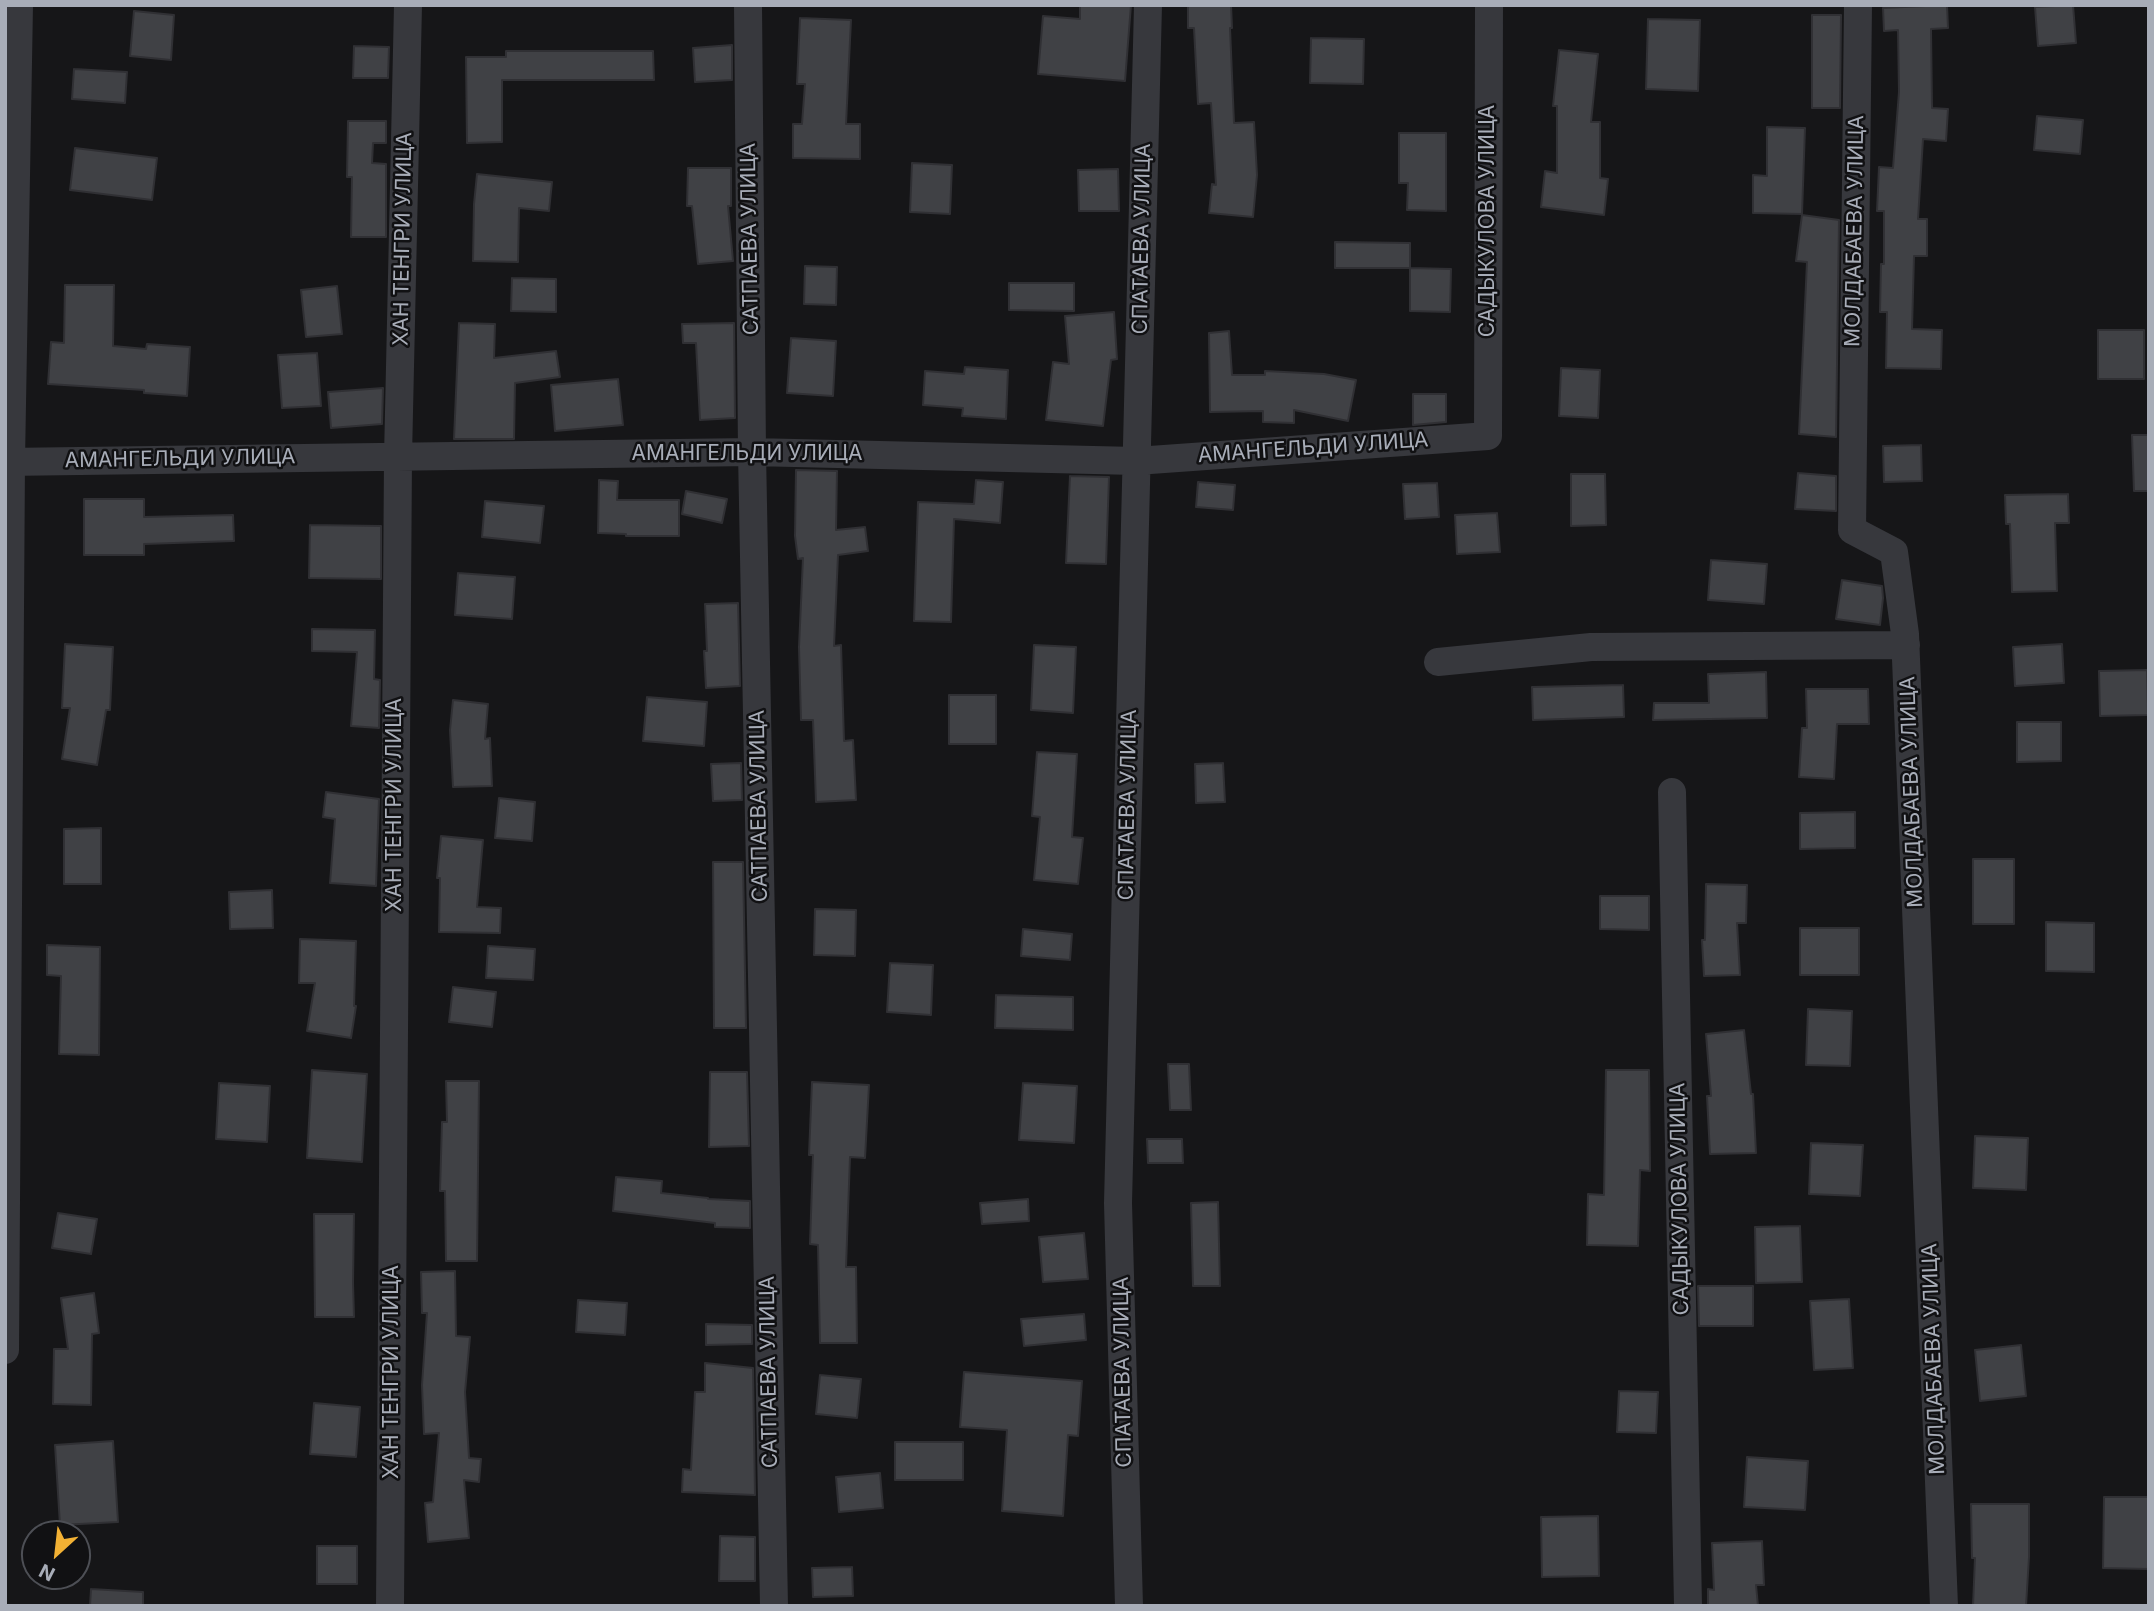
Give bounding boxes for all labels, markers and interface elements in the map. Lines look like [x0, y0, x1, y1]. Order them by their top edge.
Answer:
street label: САДЫКУЛОВА УЛИЦА [1475, 105, 1501, 337]
street label: МОЛДАБАЕВА УЛИЦА [1840, 115, 1870, 347]
street label: ХАН ТЕНГРИ УЛИЦА [389, 132, 417, 346]
street label: САТПАЕВА УЛИЦА [736, 143, 764, 335]
street label: СПАТАЕВА УЛИЦА [1128, 143, 1156, 335]
street label: АМАНГЕЛЬДИ УЛИЦА [1197, 427, 1429, 469]
street label: АМАНГЕЛЬДИ УЛИЦА [632, 441, 862, 467]
street label: АМАНГЕЛЬДИ УЛИЦА [64, 444, 296, 474]
street label: МОЛДАБАЕВА УЛИЦА [1895, 676, 1929, 908]
street label: ХАН ТЕНГРИ УЛИЦА [382, 698, 408, 912]
street label: СПАТАЕВА УЛИЦА [1114, 709, 1142, 901]
street label: САТПАЕВА УЛИЦА [745, 710, 773, 902]
street label: САДЫКУЛОВА УЛИЦА [1665, 1082, 1695, 1316]
street label: МОЛДАБАЕВА УЛИЦА [1917, 1243, 1951, 1475]
street label: ХАН ТЕНГРИ УЛИЦА [379, 1265, 405, 1479]
street label: САТПАЕВА УЛИЦА [755, 1276, 783, 1468]
street label: СПАТАЕВА УЛИЦА [1109, 1276, 1137, 1468]
north arrow [21, 1520, 91, 1590]
text: N [35, 1559, 59, 1586]

